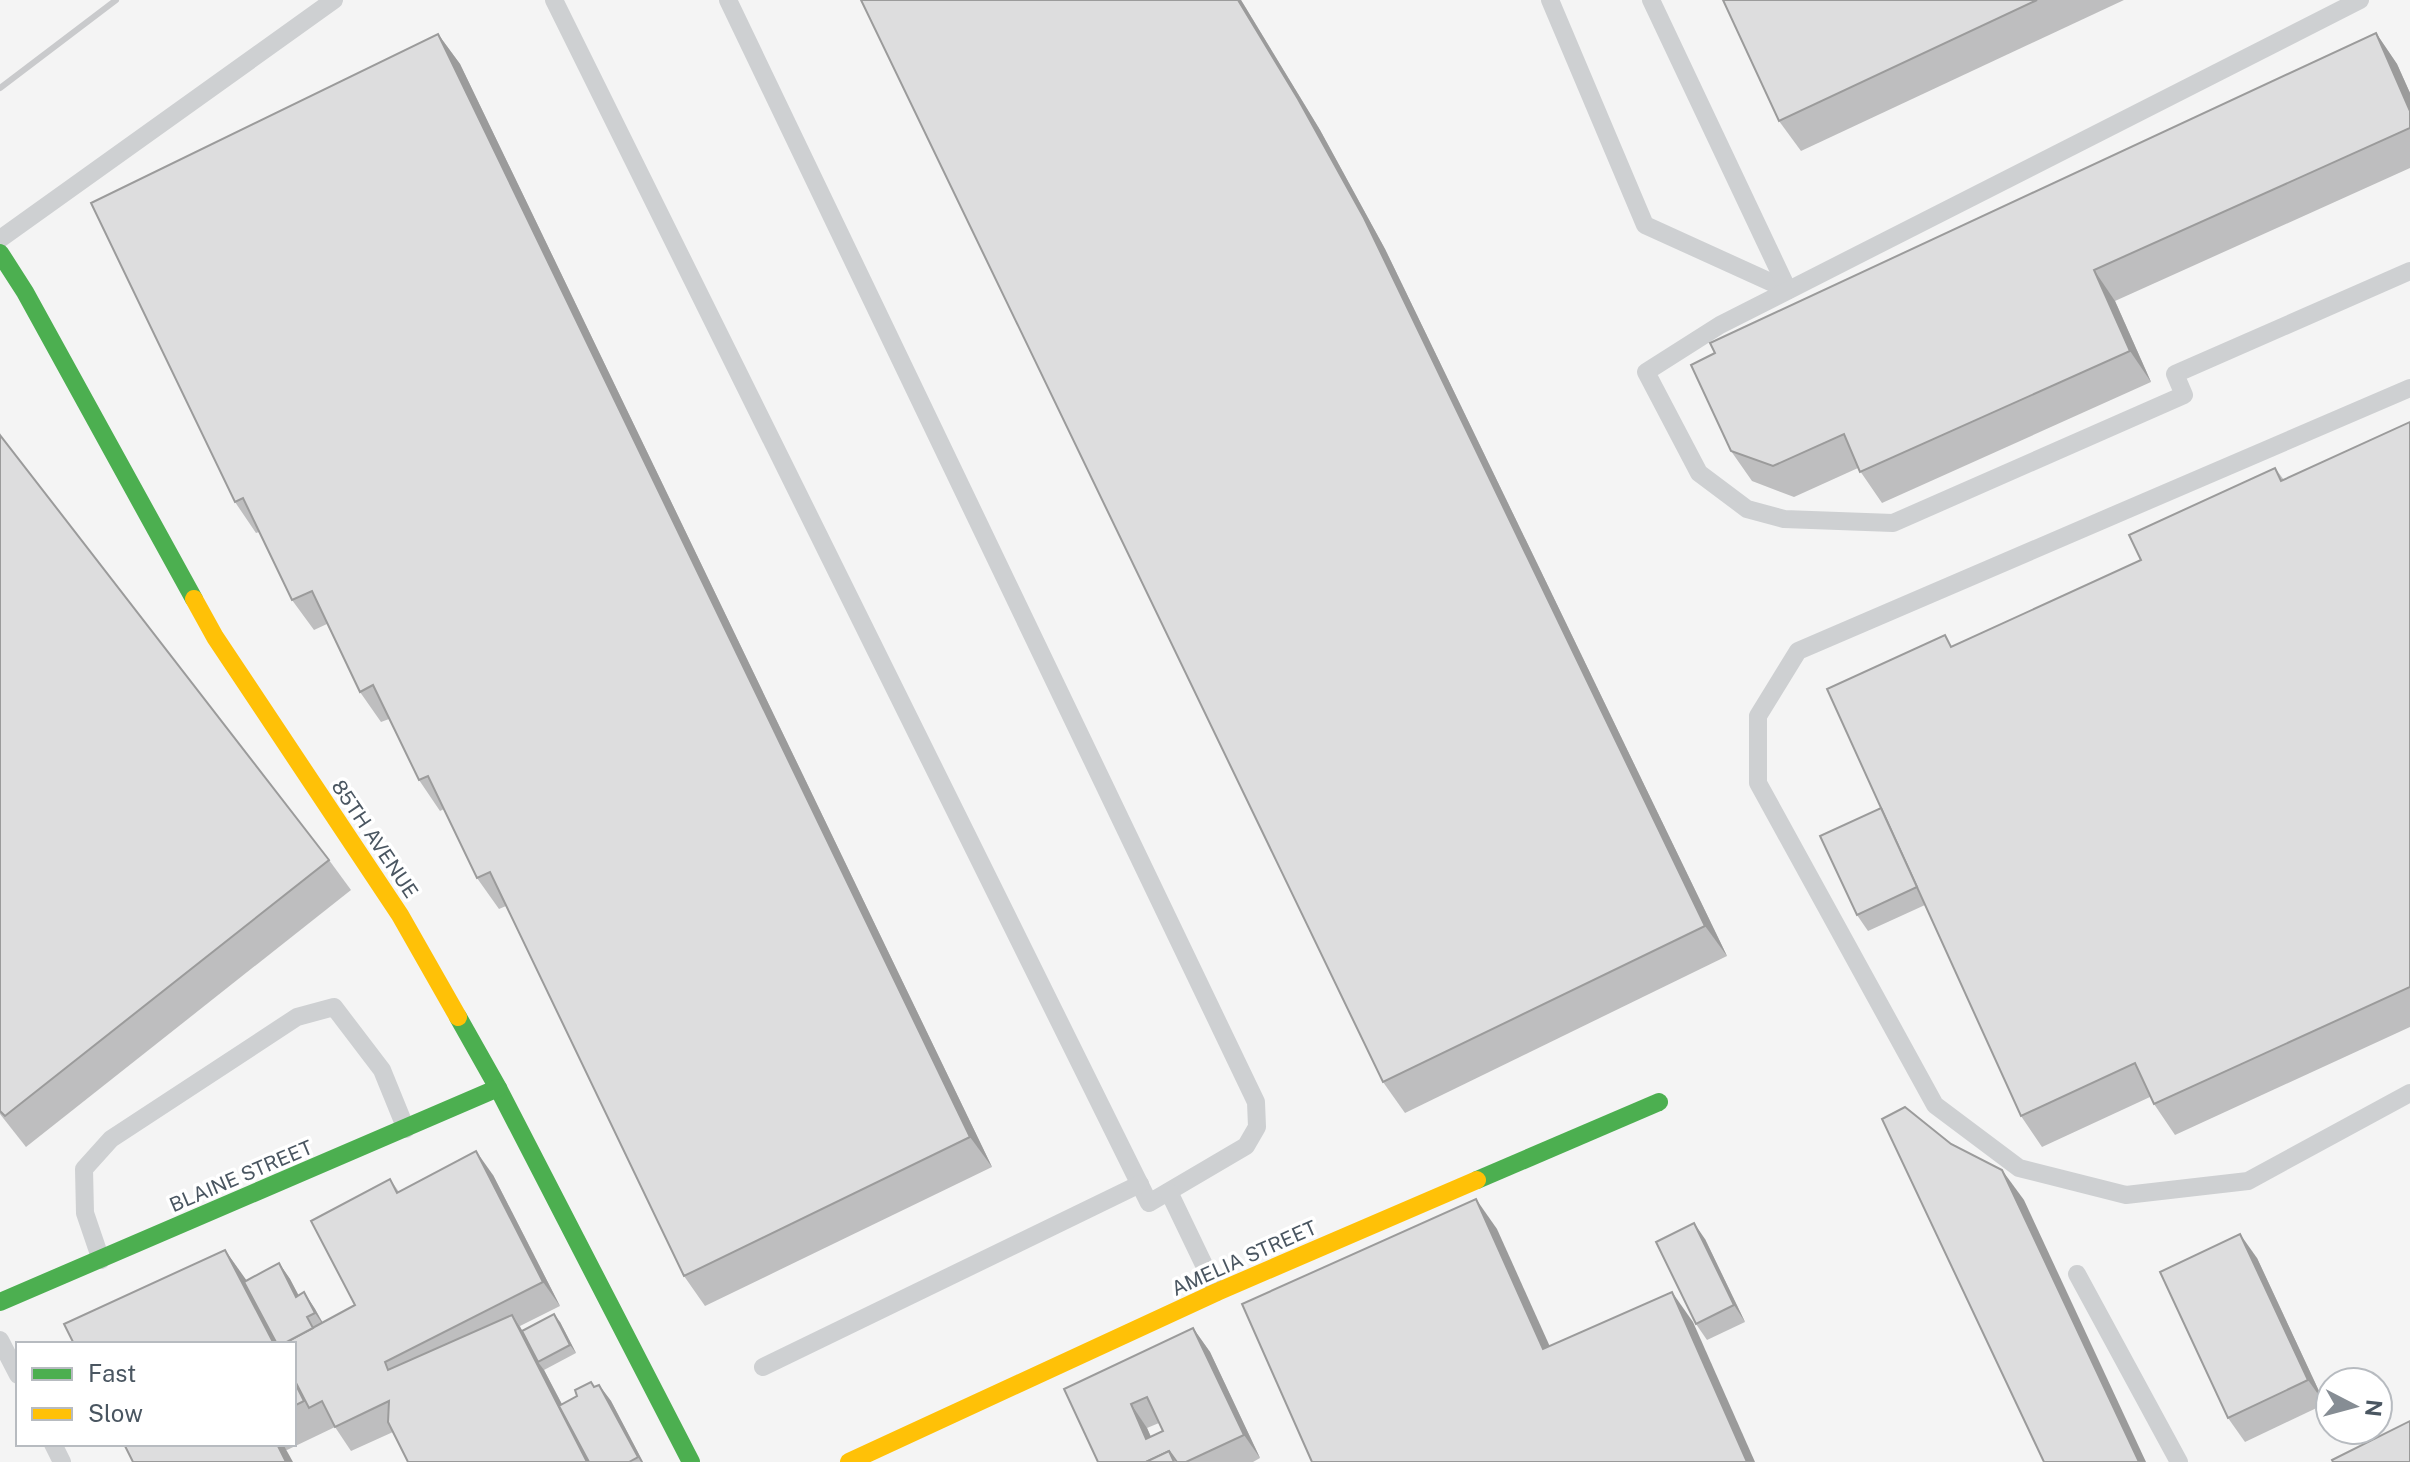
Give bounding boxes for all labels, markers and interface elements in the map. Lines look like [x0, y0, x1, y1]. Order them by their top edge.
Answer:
street label: 85TH AVENUE [327, 775, 423, 903]
street label: BLAINE STREET [166, 1135, 316, 1217]
street label: AMELIA STREET [1168, 1215, 1320, 1301]
legend [16, 1342, 296, 1446]
text: Fast [88, 1359, 136, 1387]
north arrow [2314, 1366, 2394, 1446]
text: N [2360, 1398, 2388, 1418]
text: Slow [88, 1399, 143, 1427]

